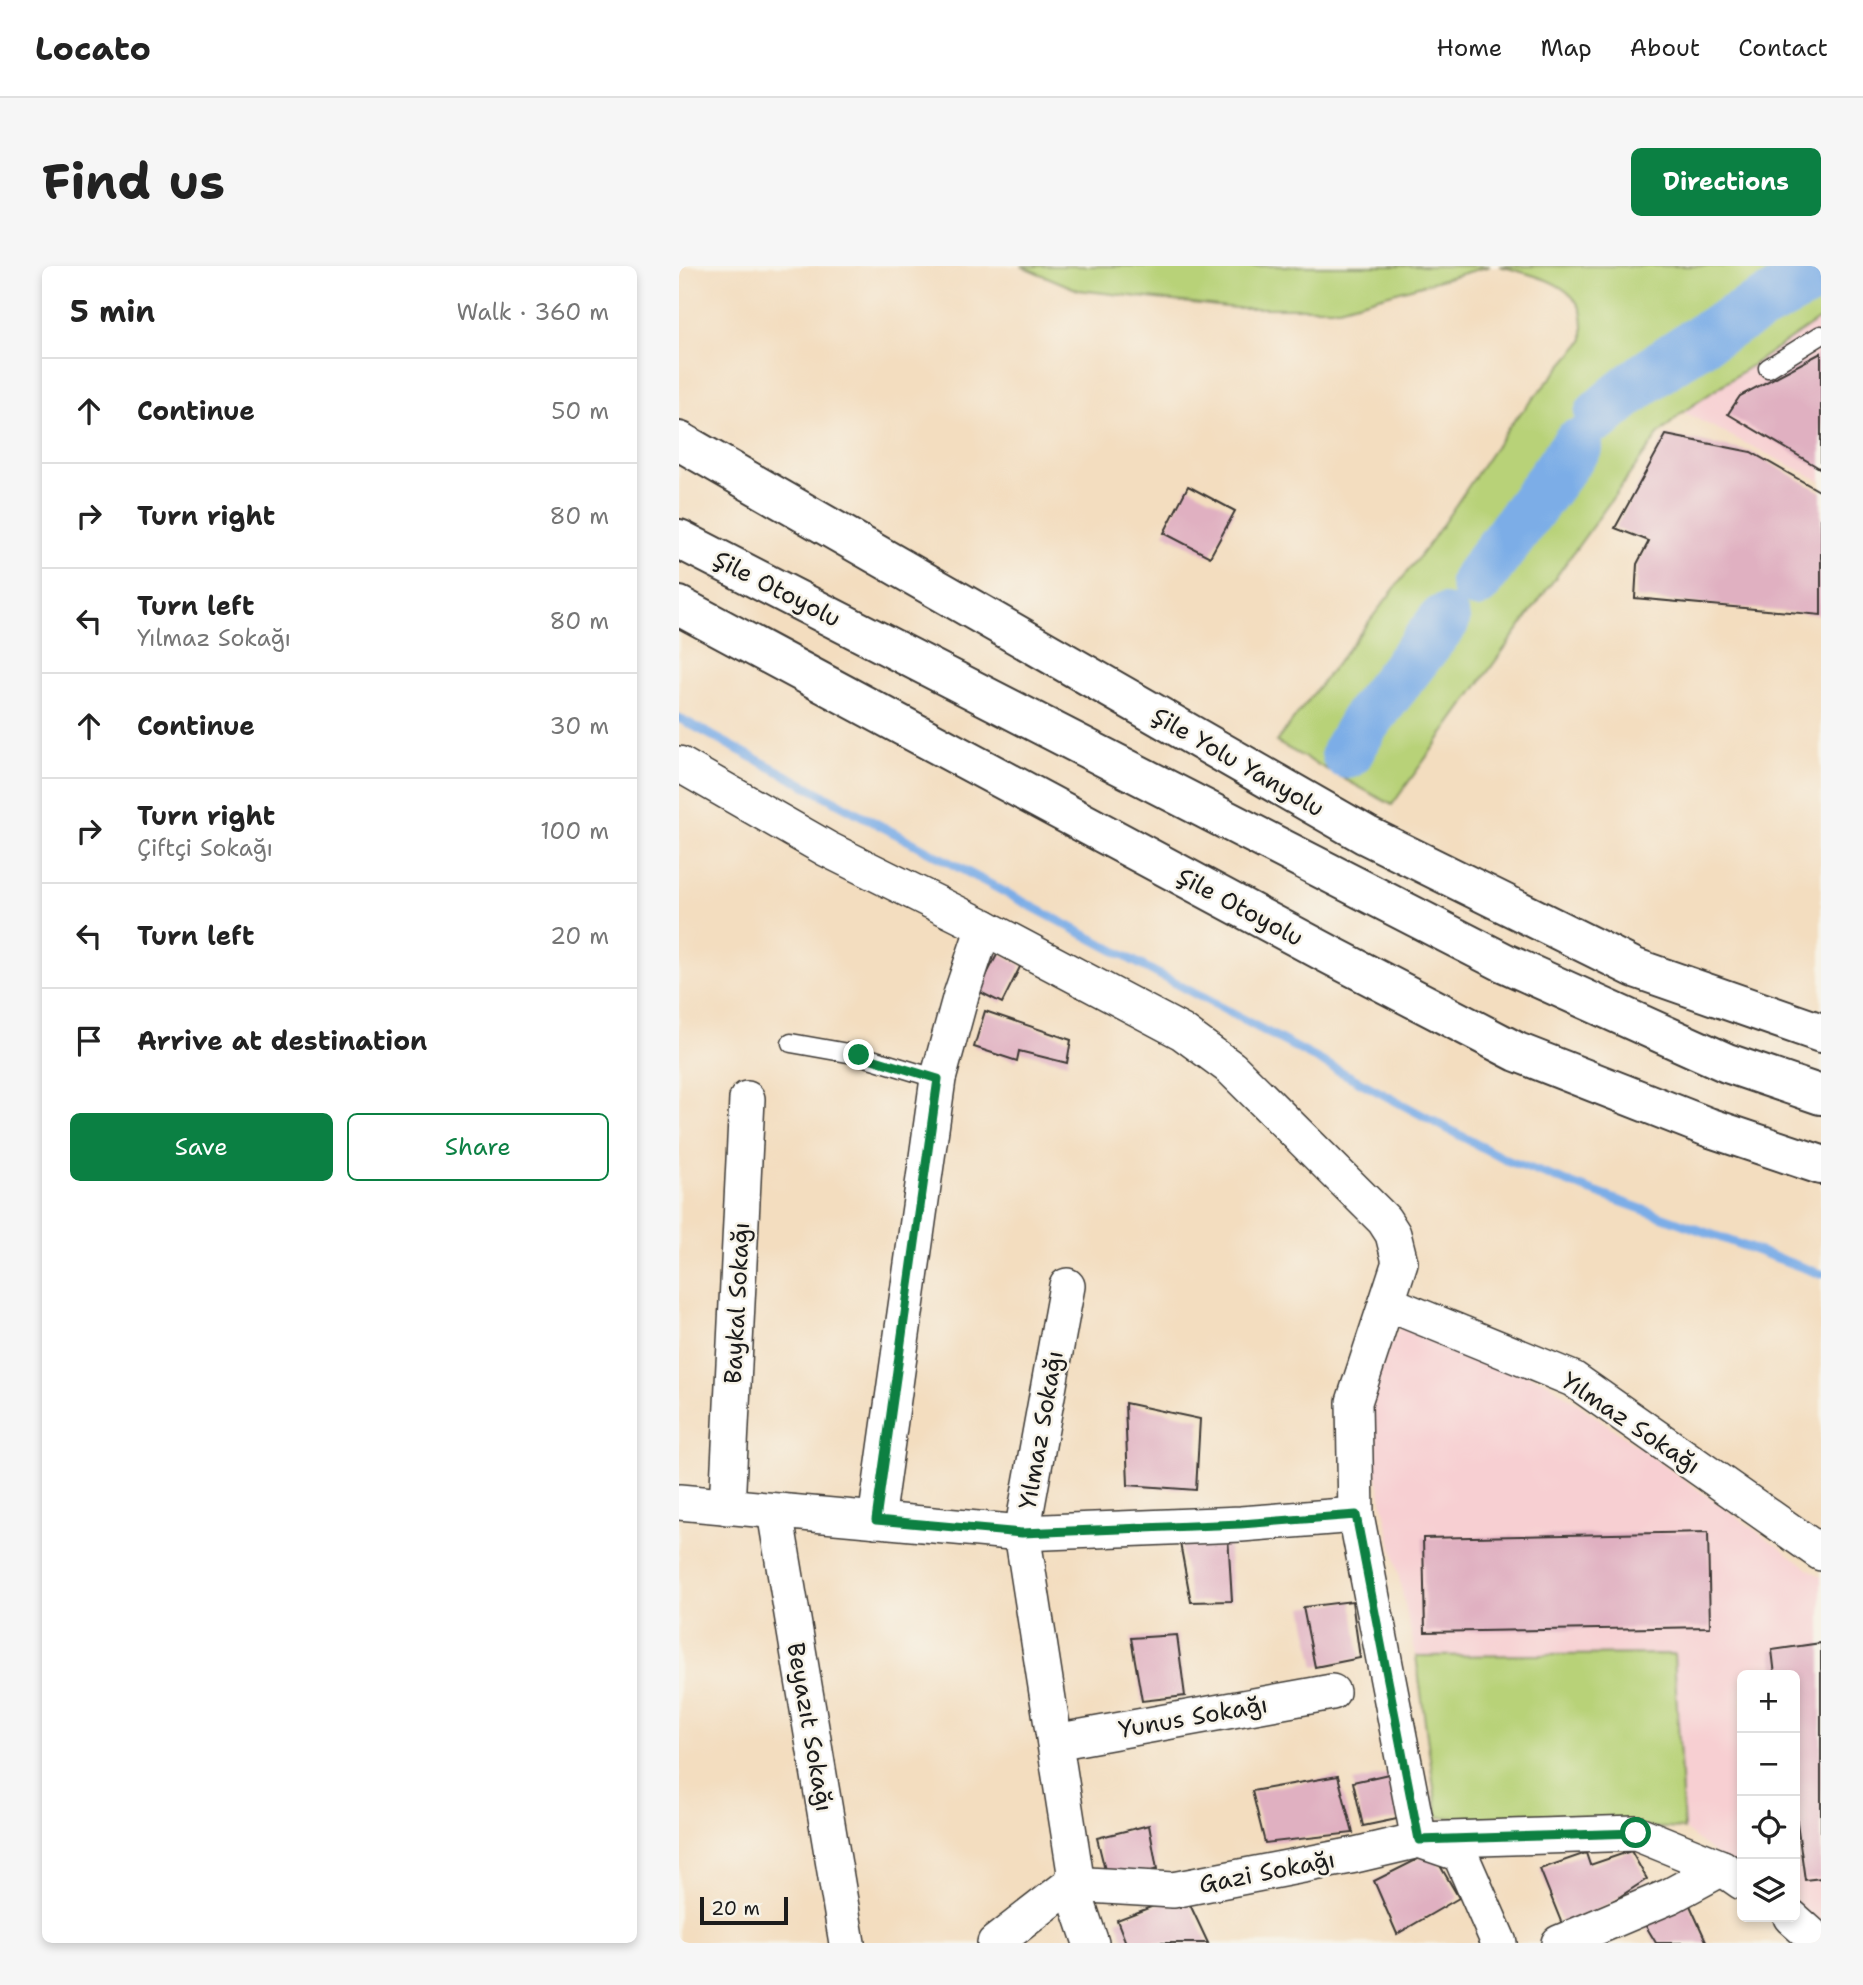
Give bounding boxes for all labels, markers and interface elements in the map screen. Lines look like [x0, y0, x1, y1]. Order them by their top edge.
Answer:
text: Locato [35, 26, 151, 71]
text: Home [1436, 32, 1502, 64]
text: Map [1540, 32, 1592, 64]
text: About [1630, 32, 1700, 64]
text: Contact [1738, 32, 1828, 64]
button: Directions [1631, 148, 1821, 216]
text: Find us [42, 149, 225, 215]
text: 5 min [70, 291, 155, 332]
text: Walk · 360 m [456, 297, 609, 327]
icon: ahead [70, 392, 108, 430]
text: Continue [137, 393, 255, 428]
text: 50 m [551, 396, 609, 426]
icon: right [70, 497, 108, 535]
text: Turn right [137, 498, 275, 533]
text: 80 m [550, 501, 609, 531]
street label: Şile Otoyolu [708, 543, 846, 635]
text: Turn left [137, 588, 254, 623]
icon: left [70, 602, 108, 640]
text: 80 m [550, 606, 609, 636]
text: Yılmaz Sokağı [137, 623, 291, 653]
street label: Şile Yolu Yanyolu [1146, 700, 1330, 824]
icon: ahead [70, 707, 108, 745]
text: Continue [137, 708, 255, 743]
text: 30 m [550, 711, 609, 741]
text: Turn right [137, 798, 275, 833]
icon: right [70, 812, 108, 850]
text: 100 m [540, 816, 609, 846]
text: Çiftçi Sokağı [137, 833, 273, 863]
street label: Şile Otoyolu [1171, 860, 1309, 954]
icon: left [70, 917, 108, 955]
text: Turn left [137, 918, 254, 953]
text: 20 m [550, 921, 609, 951]
icon: arrive [70, 1022, 108, 1060]
text: Arrive at destination [137, 1023, 427, 1058]
route end [843, 1039, 874, 1070]
button: Save [70, 1113, 333, 1181]
button: Share [347, 1113, 609, 1181]
street label: Baykal Sokağı [717, 1221, 757, 1385]
street label: Yılmaz Sokağı [1011, 1348, 1071, 1512]
street label: Yılmaz Sokağı [1555, 1365, 1707, 1481]
street label: Beyazıt Sokağı [779, 1640, 841, 1814]
map controls [1737, 1670, 1800, 1922]
button: + [1737, 1670, 1800, 1733]
street label: Yunus Sokağı [1116, 1688, 1270, 1746]
button: − [1737, 1733, 1800, 1796]
button: locate [1737, 1796, 1800, 1859]
route start [1620, 1817, 1651, 1848]
street label: Gazi Sokağı [1196, 1843, 1338, 1901]
button: layers [1737, 1859, 1800, 1922]
scale bar [700, 1894, 787, 1926]
text: 20 m [711, 1896, 760, 1921]

